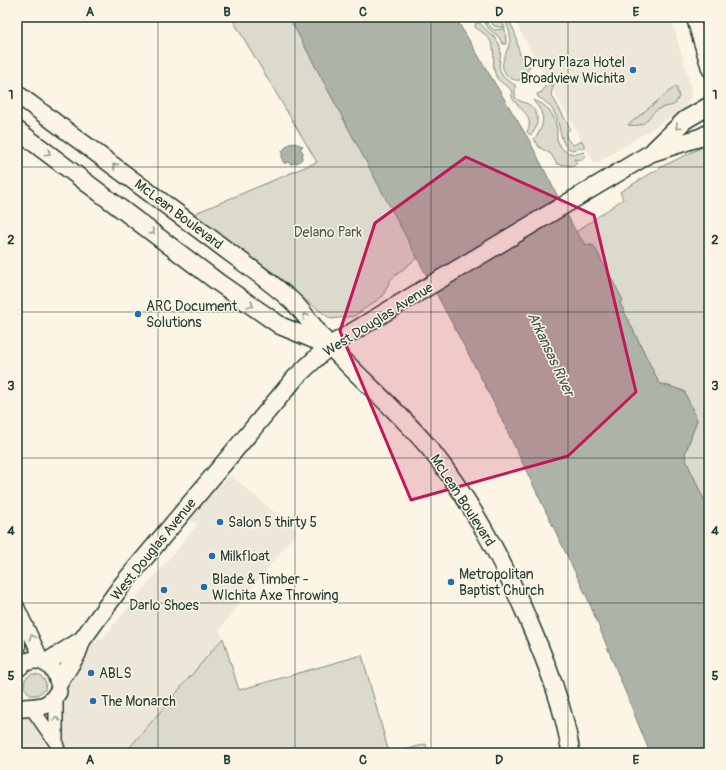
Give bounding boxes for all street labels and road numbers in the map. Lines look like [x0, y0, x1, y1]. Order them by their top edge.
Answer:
street label: McLean Boulevard [131, 176, 226, 253]
street label: West Douglas Avenue [320, 279, 436, 360]
street label: McLean Boulevard [427, 451, 499, 550]
street label: West Douglas Avenue [107, 495, 200, 604]

